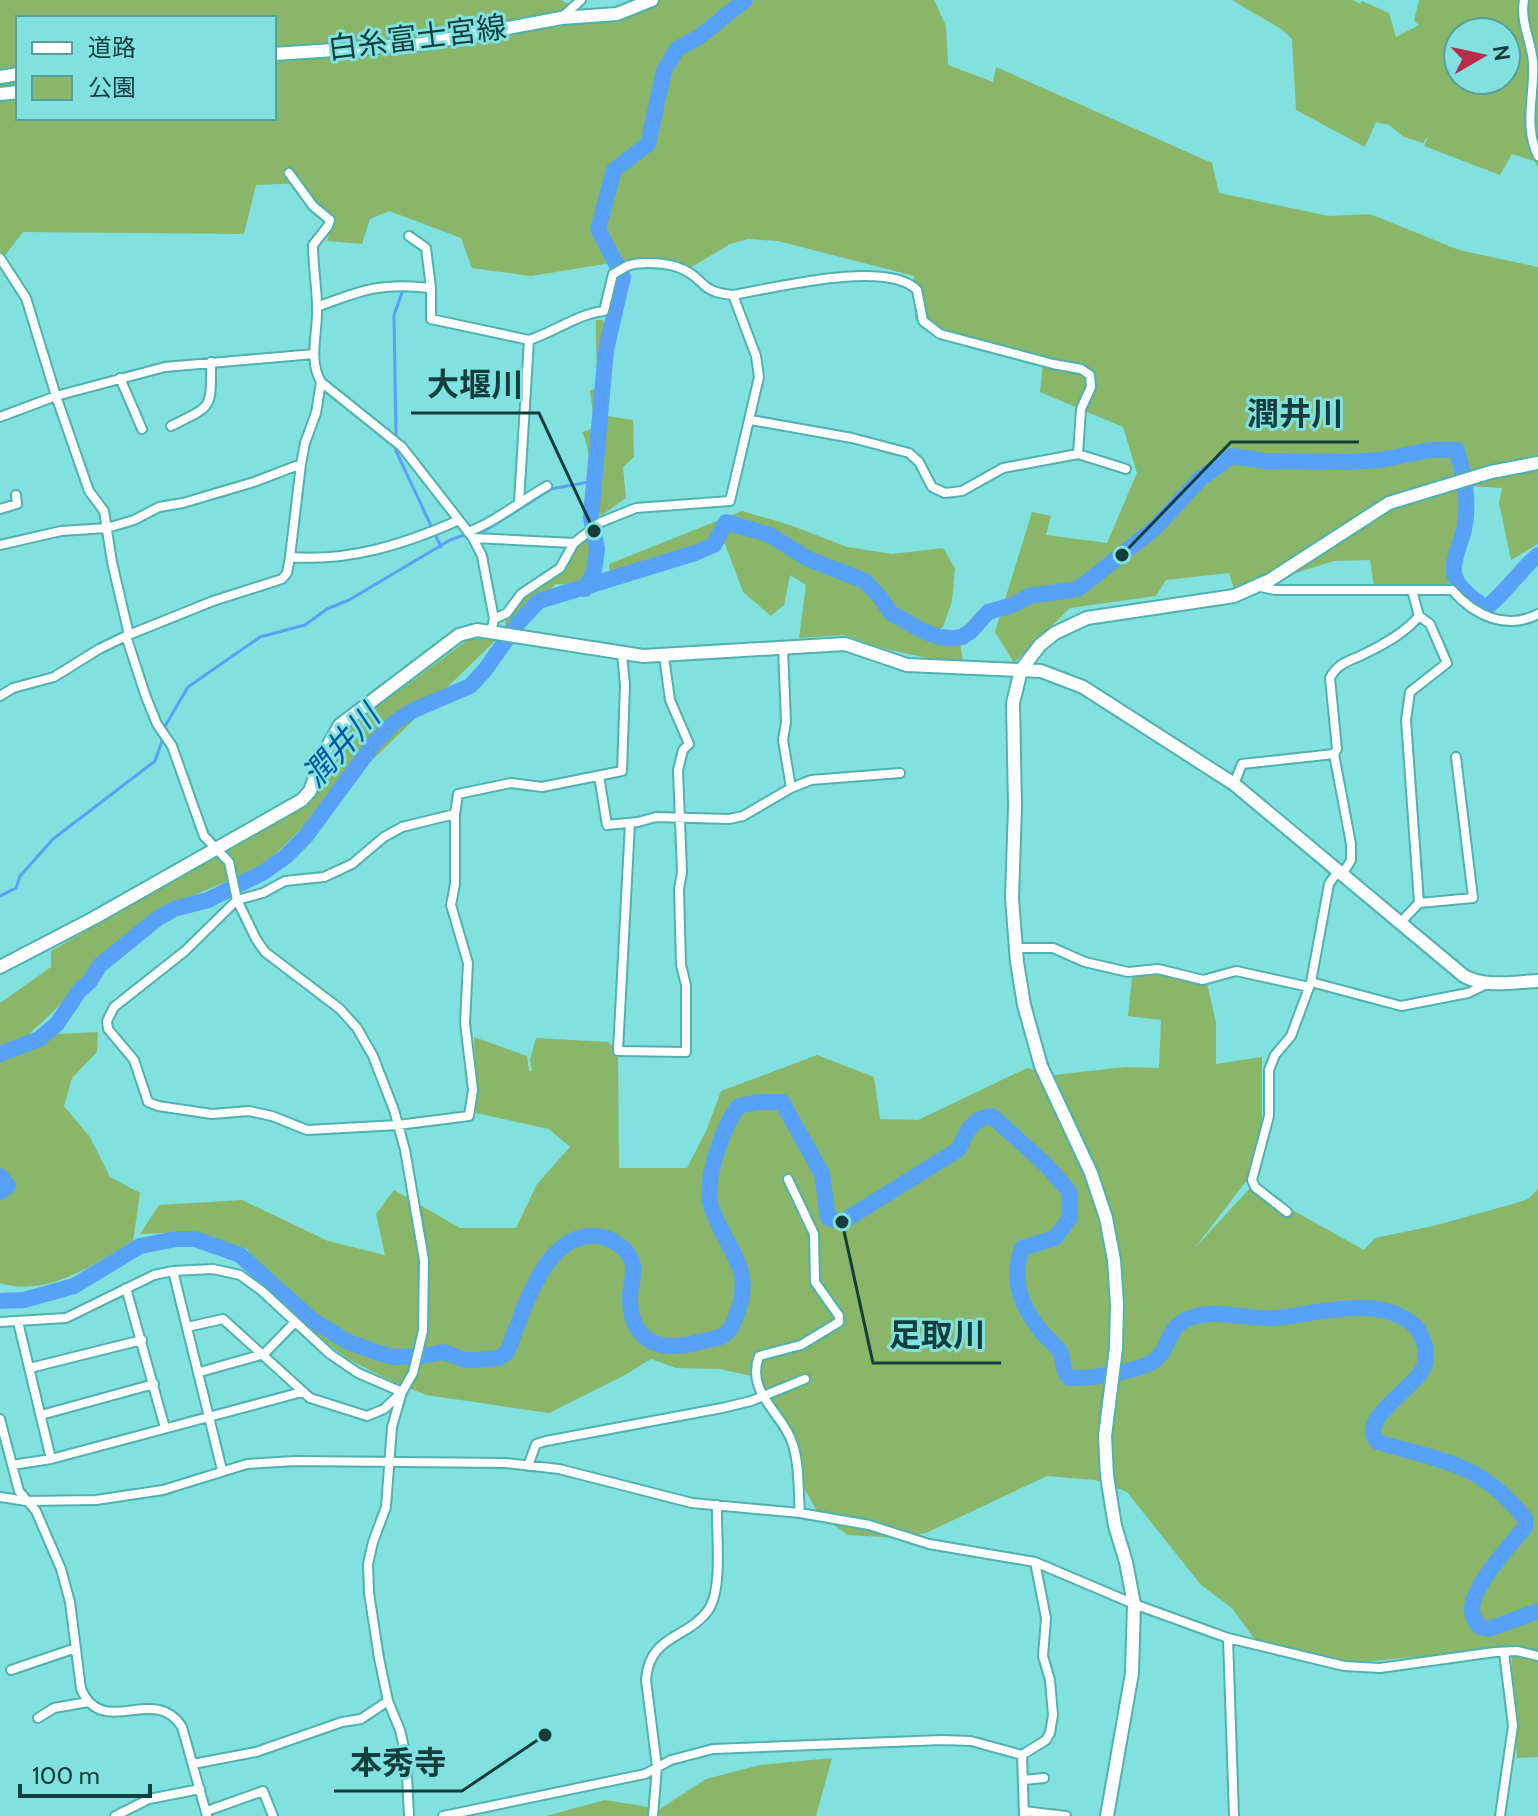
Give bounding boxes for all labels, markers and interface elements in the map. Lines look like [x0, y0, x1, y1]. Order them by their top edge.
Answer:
street label: 白糸富士宮線 [325, 8, 509, 67]
legend [16, 16, 276, 120]
north arrow [1442, 16, 1522, 96]
text: 道路 [88, 33, 136, 62]
text: N [1487, 43, 1516, 63]
text: 公園 [88, 73, 136, 102]
callout: 大堰川 [411, 357, 539, 413]
text: 大堰川 [427, 365, 523, 404]
callout: 潤井川 [1231, 386, 1359, 442]
text: 潤井川 [1247, 394, 1343, 433]
water label: 潤井川 [294, 695, 389, 794]
callout: 足取川 [873, 1307, 1001, 1363]
text: 足取川 [889, 1315, 985, 1354]
callout: 本秀寺 [334, 1735, 462, 1791]
text: 本秀寺 [350, 1743, 446, 1782]
scale bar [20, 1748, 150, 1798]
text: 100 m [32, 1761, 100, 1790]

